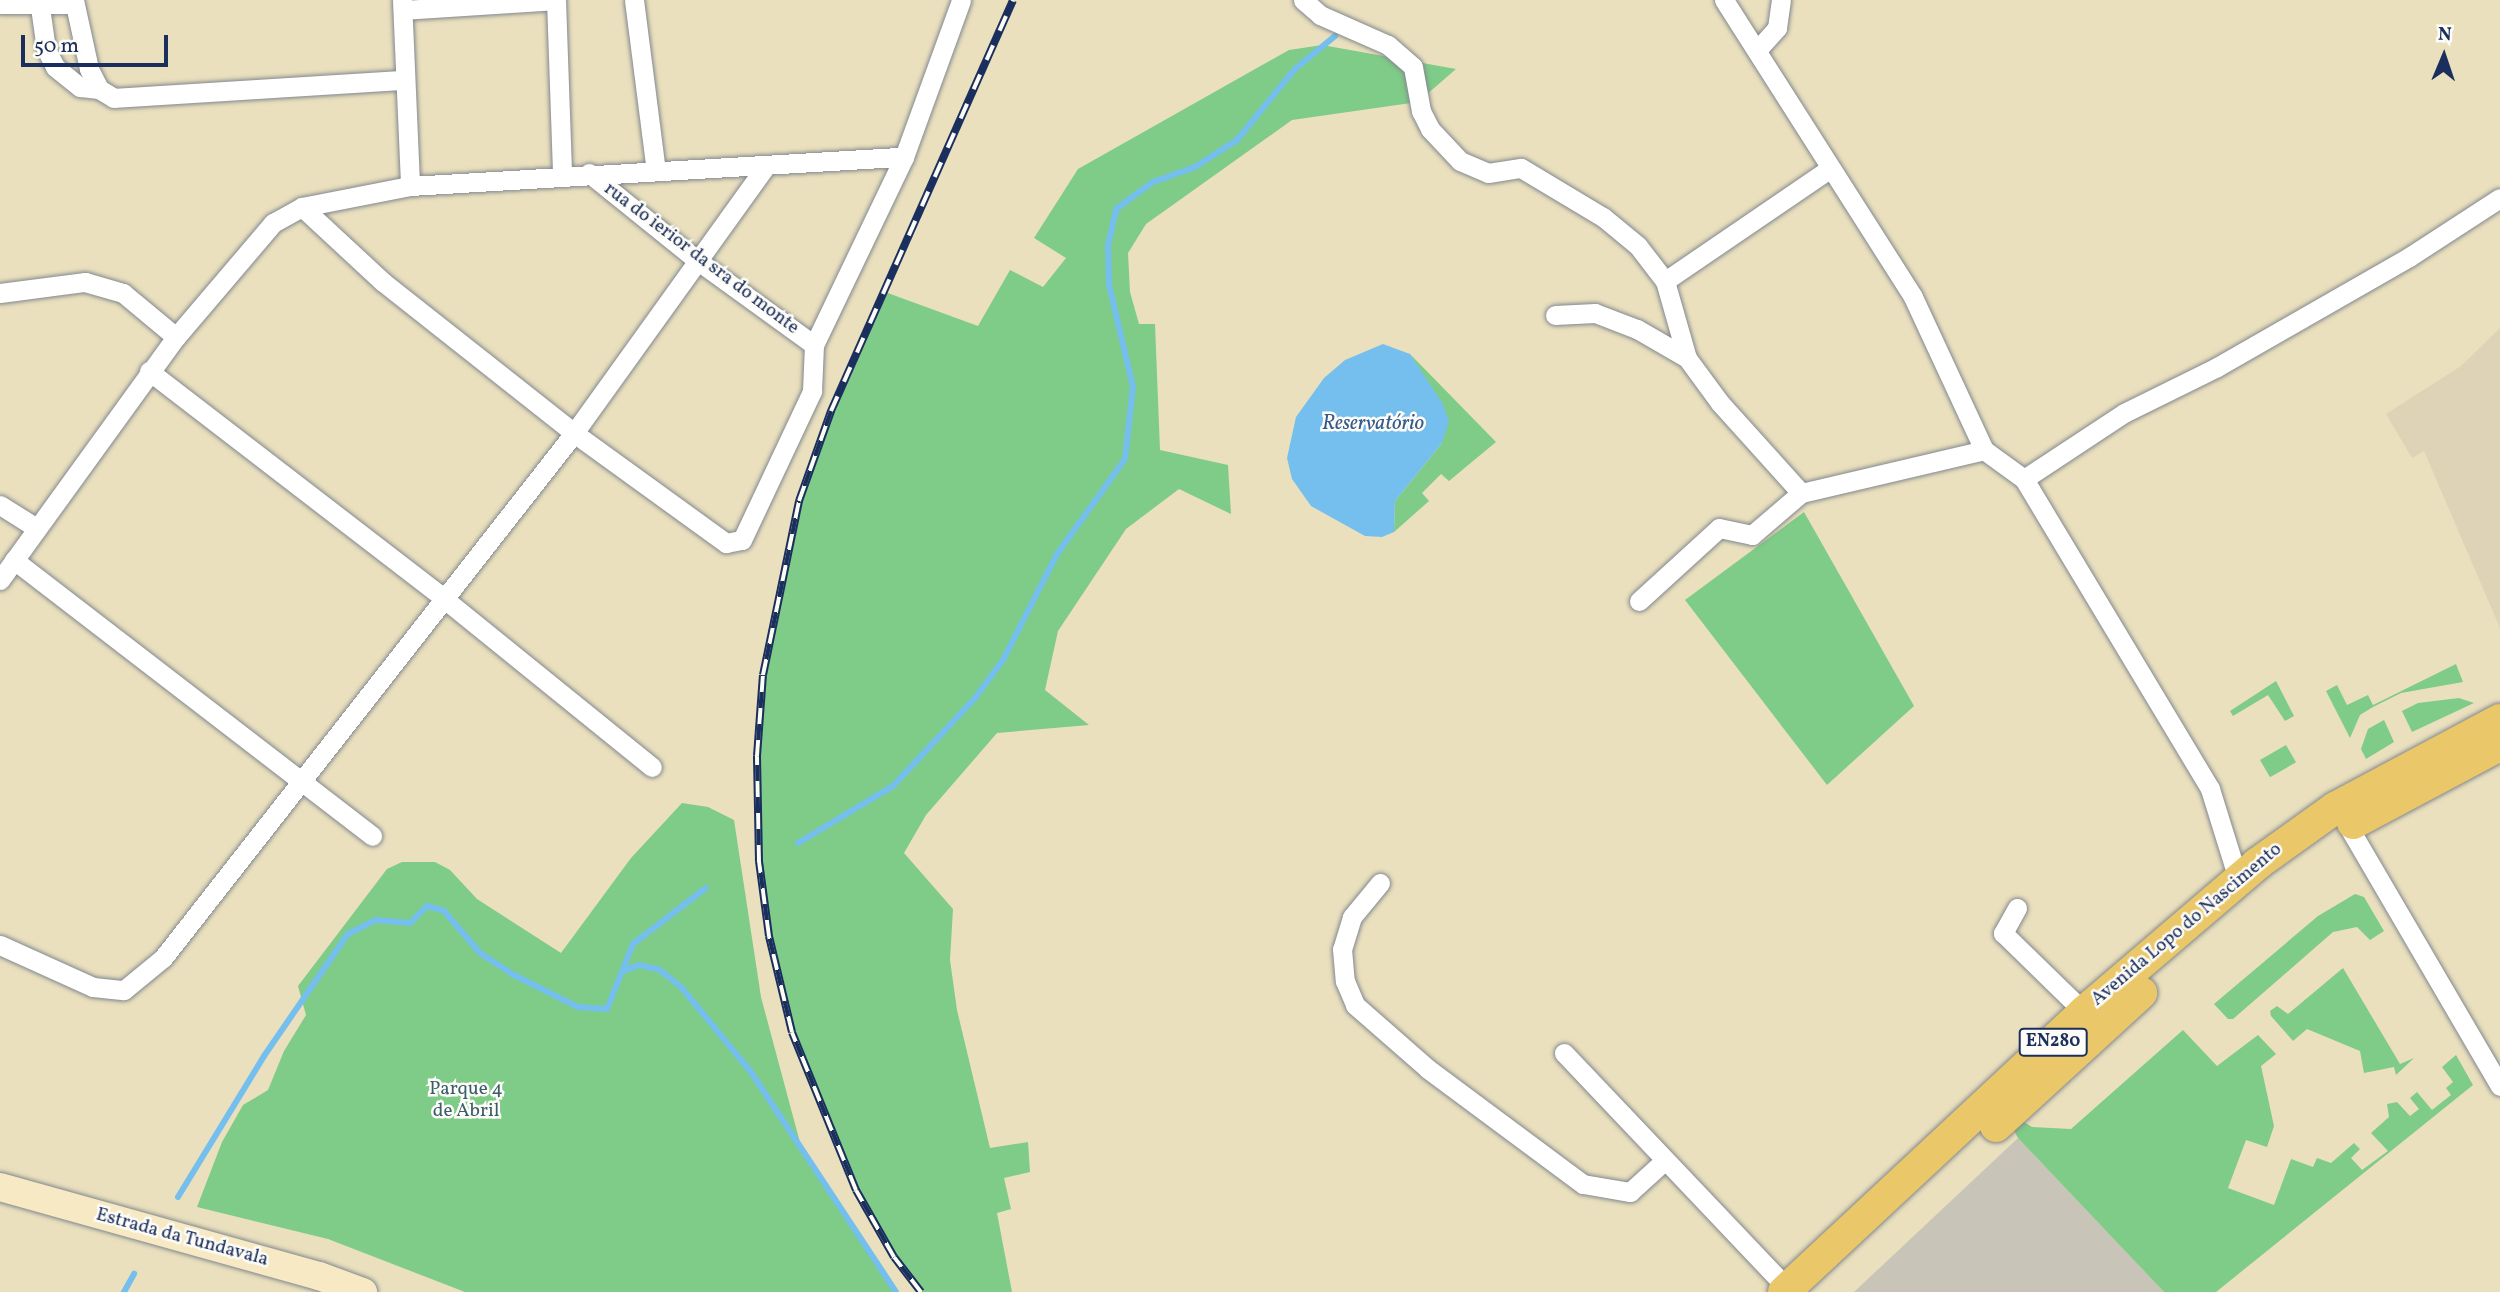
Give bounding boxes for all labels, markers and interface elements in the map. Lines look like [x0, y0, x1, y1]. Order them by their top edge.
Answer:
scale bar [24, 21, 172, 65]
north arrow [2409, 21, 2479, 91]
text: N [2437, 22, 2452, 48]
text: 50 m [34, 32, 79, 61]
street label: rua do ierior da sra do monte [599, 178, 803, 340]
water label: Reservatório [1322, 411, 1424, 437]
street label: Avenida Lopo do Nascimento [2087, 839, 2287, 1011]
road number: EN280 [2018, 1028, 2088, 1056]
park label: Parque 4 de Abril [429, 1079, 503, 1123]
street label: Estrada da Tundavala [93, 1204, 271, 1272]

